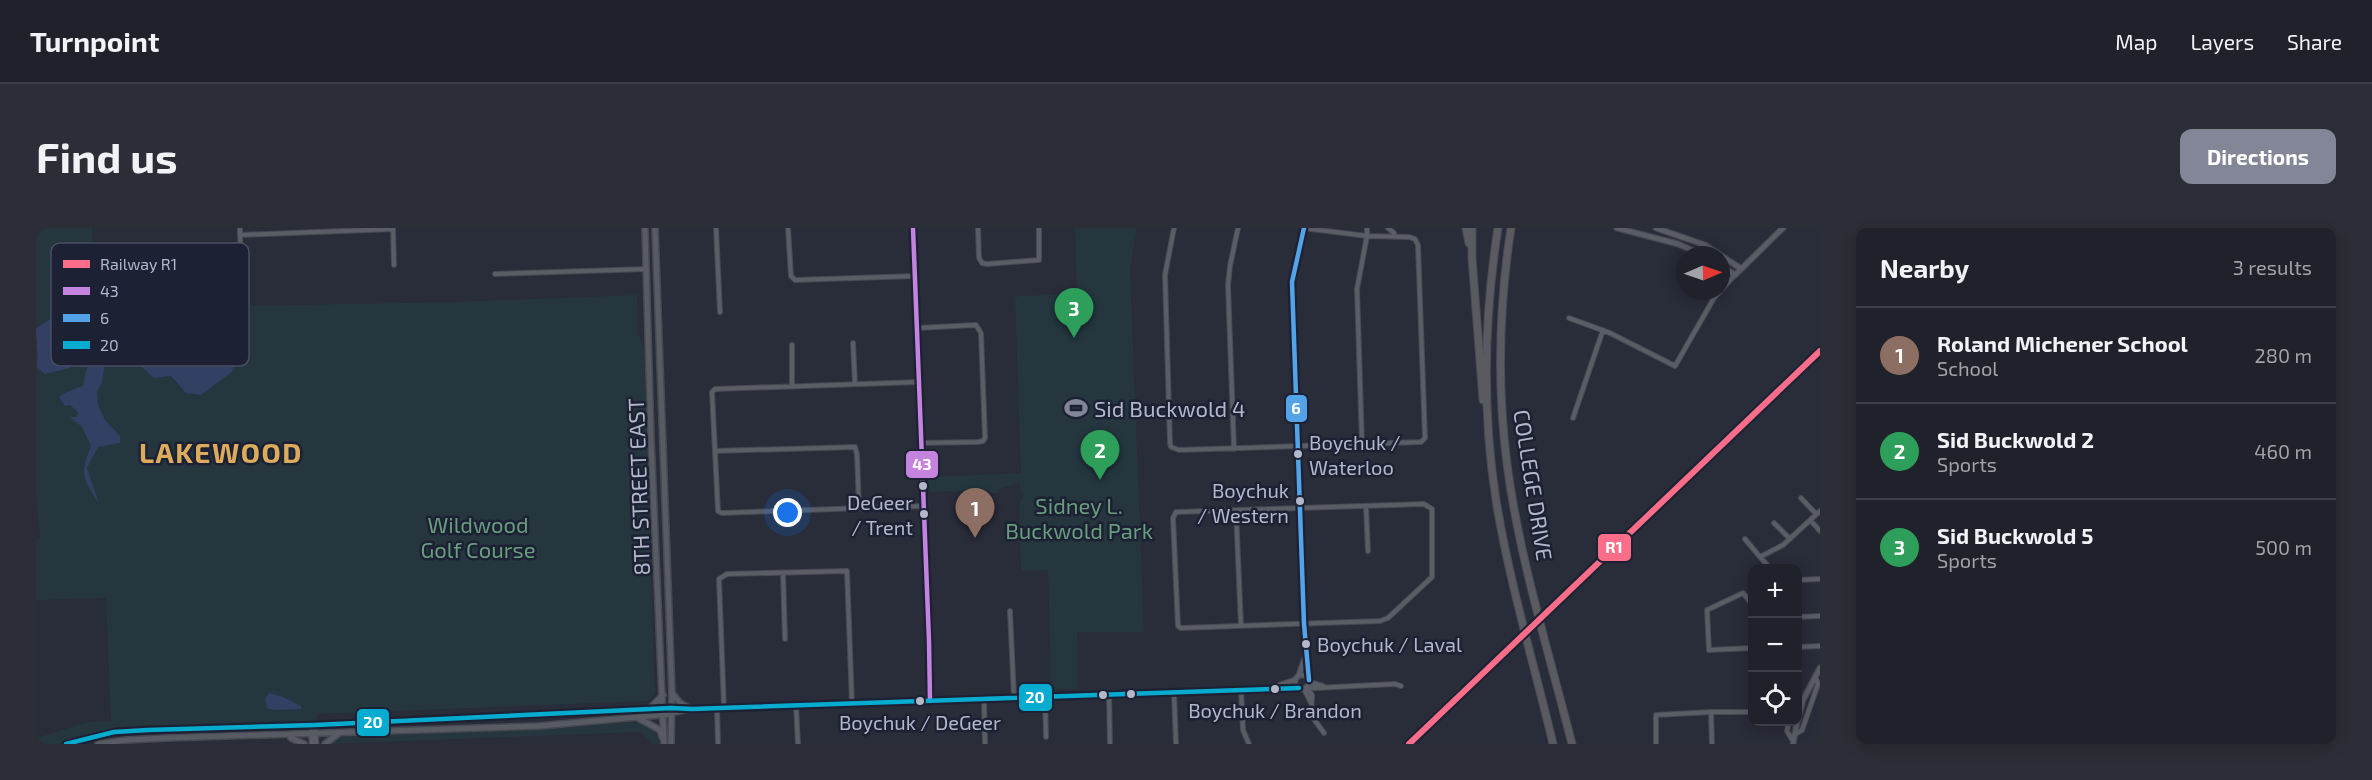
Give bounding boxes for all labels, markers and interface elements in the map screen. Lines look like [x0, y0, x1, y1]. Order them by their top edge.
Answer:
text: Turnpoint [30, 24, 159, 58]
text: Map [2115, 29, 2157, 54]
text: Layers [2190, 29, 2254, 54]
text: Share [2287, 29, 2342, 54]
button: Directions [2180, 129, 2336, 184]
text: Find us [36, 131, 178, 181]
legend [51, 243, 249, 366]
north arrow [1676, 246, 1730, 300]
text: Nearby [1880, 252, 1969, 283]
text: Railway R1 [100, 254, 177, 273]
text: 3 results [2233, 255, 2312, 279]
text: 43 [100, 281, 119, 300]
pin: 3 [1054, 288, 1094, 338]
text: 6 [100, 308, 109, 327]
text: Roland Michener School [1937, 330, 2188, 356]
text: 20 [100, 335, 119, 354]
text: 1 [1895, 343, 1904, 367]
text: 280 m [2255, 343, 2312, 367]
text: School [1937, 356, 1998, 380]
line badge: 6 [1285, 394, 1308, 423]
sports icon: Sid Buckwold 4 [1063, 395, 1089, 421]
place label: Sid Buckwold 4 [1094, 395, 1246, 421]
street label: 8TH STREET EAST [622, 398, 654, 576]
text: 6 [1291, 398, 1301, 417]
street label: COLLEGE DRIVE [1509, 408, 1559, 562]
text: Sid Buckwold 2 [1937, 426, 2094, 452]
pin: 2 [1080, 430, 1120, 480]
place label: Boychuk / Waterloo [1309, 430, 1401, 479]
district label: LAKEWOOD [139, 435, 303, 469]
text: 2 [1894, 439, 1905, 463]
text: 460 m [2254, 439, 2312, 463]
marker: Boychuk / Waterloo [1292, 448, 1304, 460]
line badge: 43 [905, 450, 939, 479]
text: Sports [1937, 452, 1997, 476]
text: 43 [912, 454, 932, 473]
place label: Boychuk / Western [1197, 478, 1289, 527]
unlabelled marker [917, 480, 929, 492]
pin: 1 [956, 488, 994, 538]
place label: DeGeer / Trent [847, 490, 913, 539]
park label: Sidney L. Buckwold Park [1005, 492, 1153, 543]
marker: Boychuk / Western [1294, 495, 1306, 507]
your location [773, 498, 802, 527]
marker: DeGeer / Trent [918, 508, 930, 520]
park label: Wildwood Golf Course [421, 511, 536, 562]
text: Sid Buckwold 5 [1937, 522, 2093, 548]
line badge: R1 [1597, 533, 1632, 562]
text: 3 [1894, 535, 1905, 559]
text: 500 m [2255, 535, 2312, 559]
text: R1 [1605, 537, 1623, 556]
text: Sports [1937, 548, 1997, 572]
map controls [1748, 564, 1802, 726]
button: + [1748, 564, 1802, 618]
button: − [1748, 618, 1802, 672]
place label: Boychuk / Laval [1317, 632, 1462, 656]
marker: Boychuk / Laval [1300, 638, 1312, 650]
button: locate [1748, 672, 1802, 726]
line badge: 20 [1018, 683, 1053, 712]
marker: Boychuk / Brandon [1269, 683, 1281, 695]
text: 20 [1025, 687, 1045, 706]
unlabelled marker [1125, 688, 1137, 700]
unlabelled marker [1097, 689, 1109, 701]
marker: Boychuk / DeGeer [914, 695, 926, 707]
place label: Boychuk / Brandon [1188, 698, 1362, 722]
line badge: 20 [356, 708, 390, 737]
place label: Boychuk / DeGeer [839, 710, 1001, 734]
text: 20 [363, 712, 383, 731]

